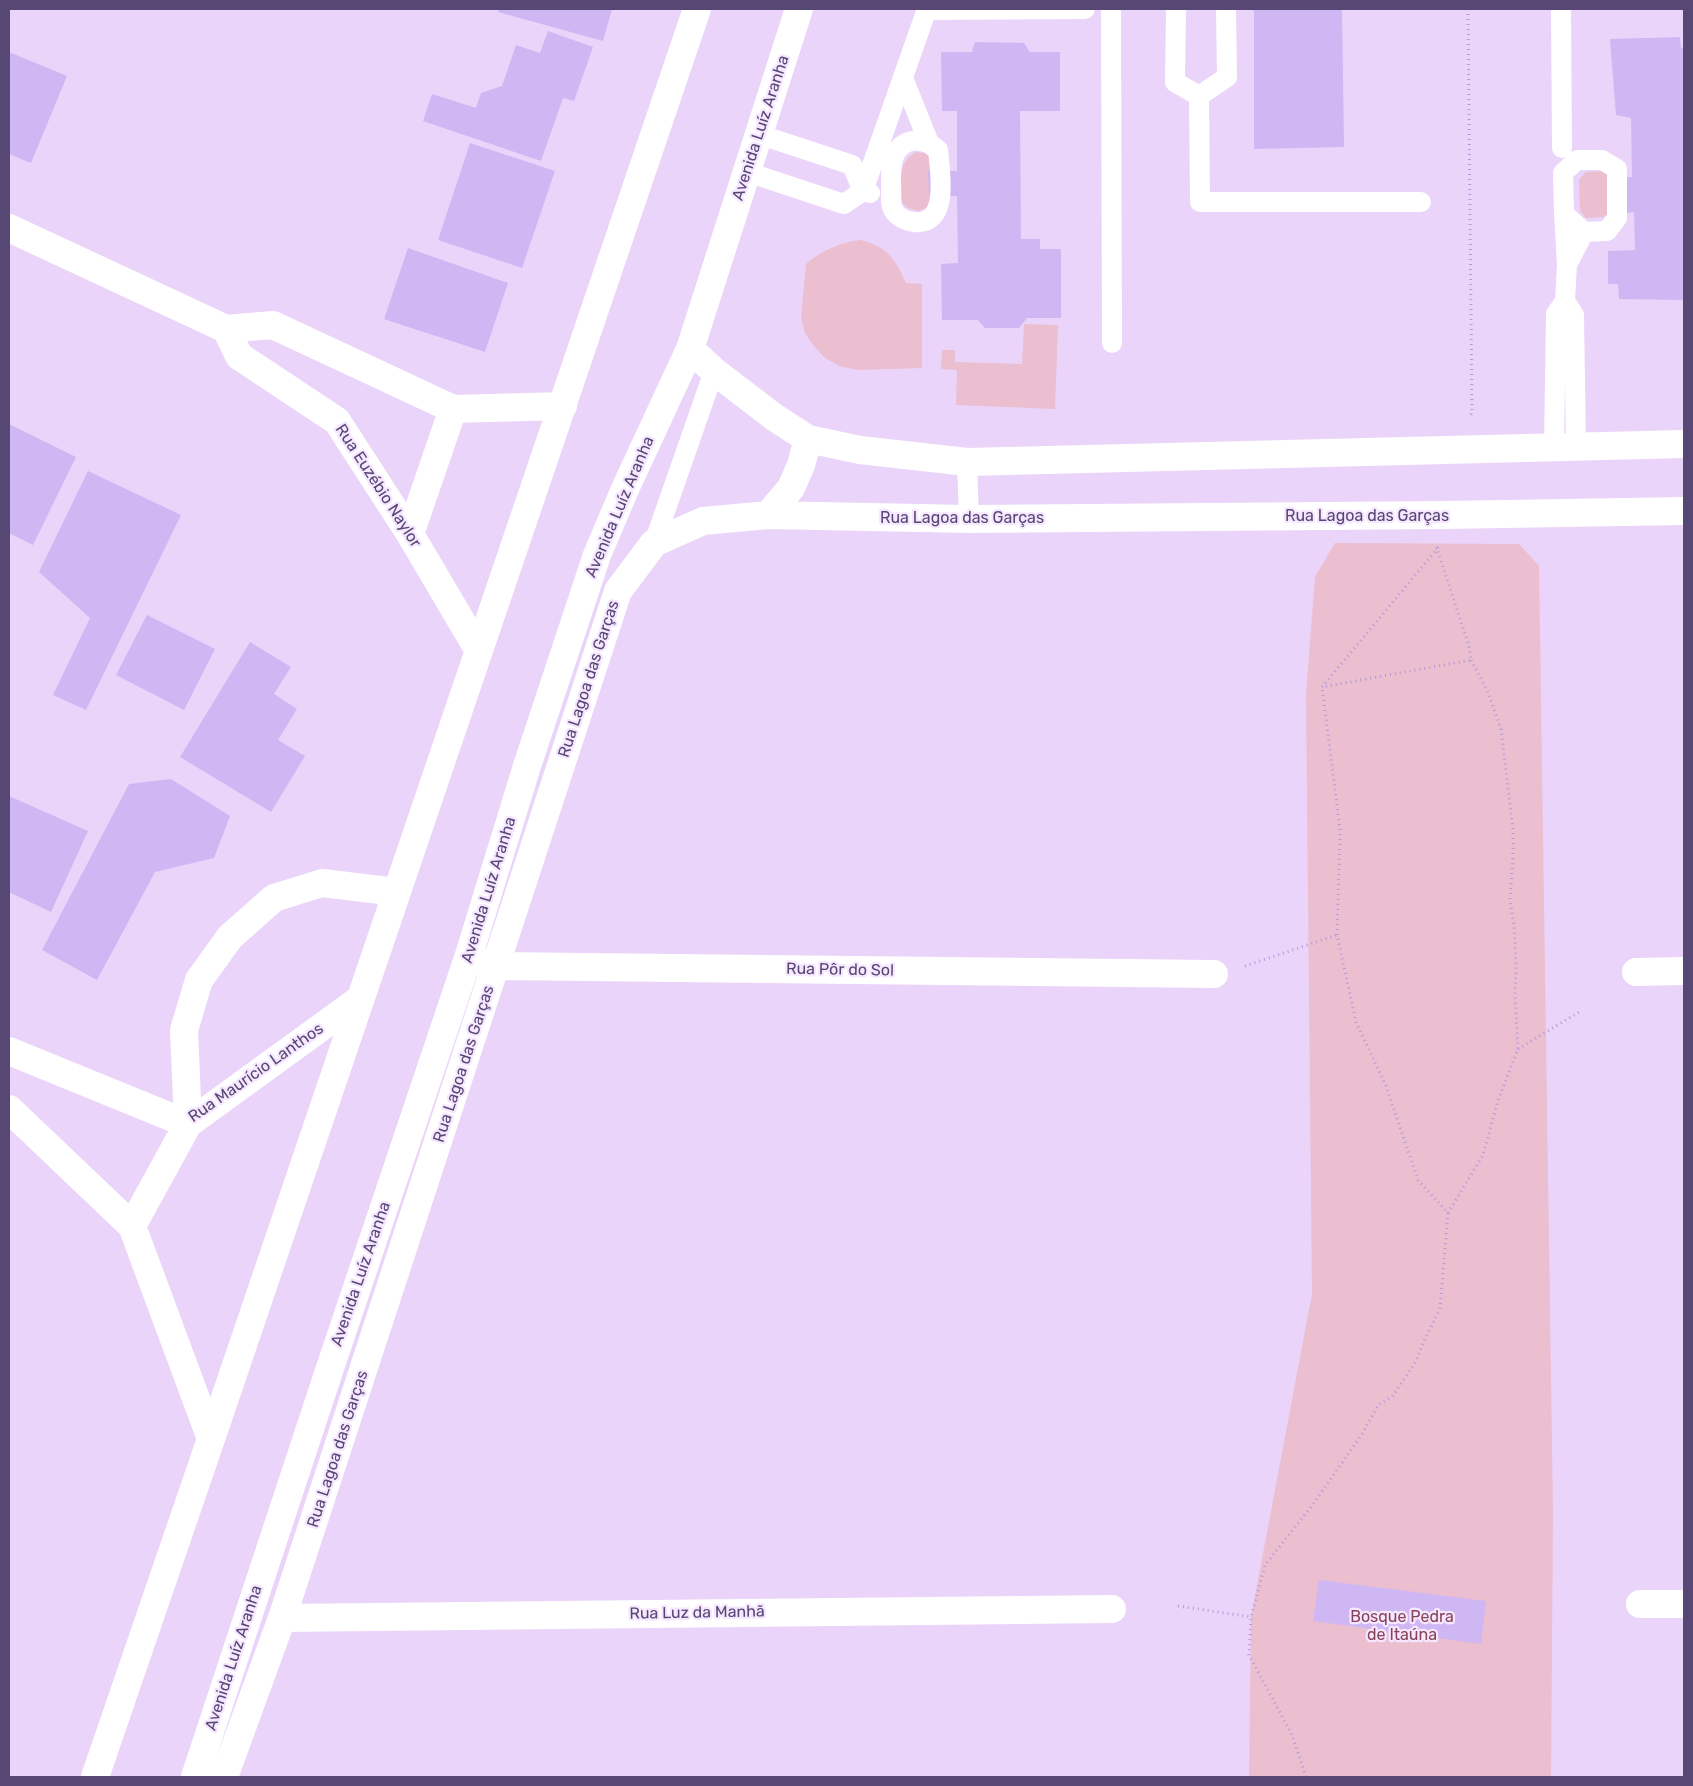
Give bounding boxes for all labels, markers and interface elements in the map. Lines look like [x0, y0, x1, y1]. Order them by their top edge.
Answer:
street label: Avenida Luíz Aranha [728, 53, 794, 203]
street label: Rua Euzébio Naylor [331, 421, 425, 551]
street label: Avenida Luíz Aranha [582, 433, 658, 581]
street label: Rua Lagoa das Garças [1285, 506, 1449, 526]
street label: Rua Lagoa das Garças [880, 508, 1044, 528]
street label: Rua Lagoa das Garças [555, 598, 623, 760]
street label: Avenida Luíz Aranha [458, 815, 520, 965]
street label: Rua Pôr do Sol [786, 959, 894, 981]
street label: Rua Lagoa das Garças [430, 983, 498, 1145]
street label: Rua Maurício Lanthos [185, 1019, 327, 1127]
street label: Avenida Luíz Aranha [327, 1199, 395, 1349]
street label: Rua Lagoa das Garças [304, 1368, 372, 1530]
street label: Avenida Luíz Aranha [201, 1583, 267, 1733]
street label: Rua Luz da Manhã [629, 1602, 765, 1624]
park label: Bosque Pedra de Itaúna [1350, 1607, 1454, 1645]

